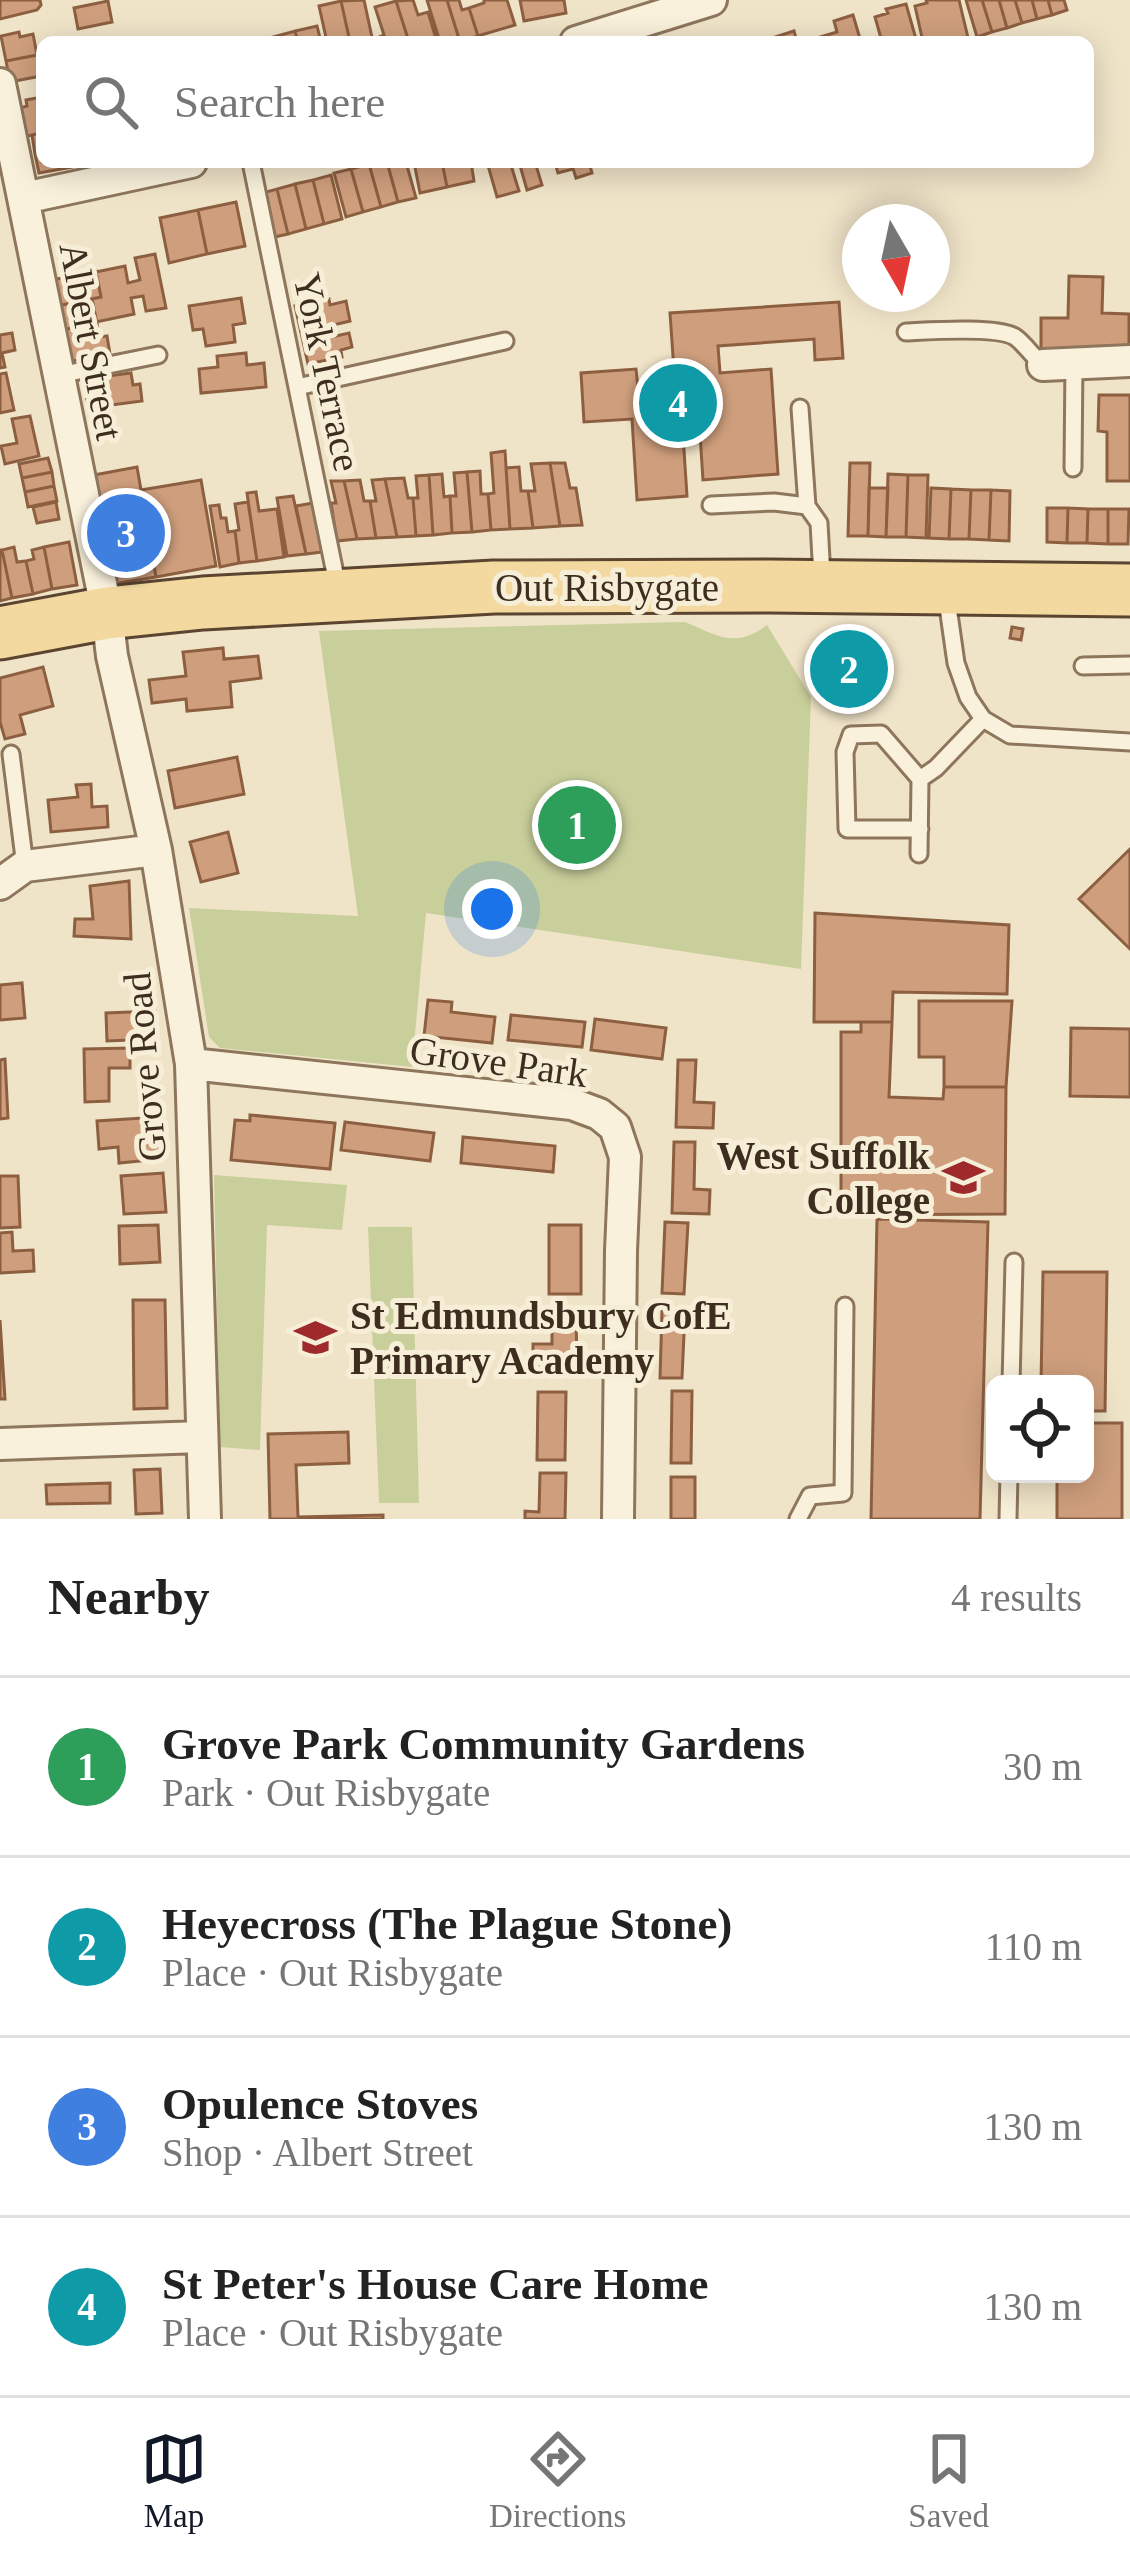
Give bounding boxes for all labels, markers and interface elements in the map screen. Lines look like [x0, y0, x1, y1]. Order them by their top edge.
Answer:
search box [36, 36, 1094, 168]
icon: search [78, 69, 144, 135]
text: Search here [174, 77, 385, 127]
north arrow [842, 204, 950, 312]
street label: Albert Street [51, 239, 132, 444]
street label: York Terrace [286, 269, 369, 475]
pin: 4 [639, 358, 717, 448]
pin: 3 [87, 488, 165, 578]
street label: Out Risbygate [495, 566, 719, 610]
pin: 2 [810, 624, 888, 714]
pin: 1 [538, 780, 616, 870]
your location [462, 879, 522, 939]
street label: Grove Road [115, 970, 174, 1163]
street label: Grove Park [407, 1028, 591, 1095]
place label: West Suffolk College [717, 1134, 930, 1223]
school or university icon: West Suffolk College [941, 1154, 987, 1200]
place label: St Edmundsbury CofE Primary Academy [350, 1294, 731, 1383]
school or university icon: St Edmundsbury CofE Primary Academy [293, 1314, 339, 1360]
map controls [986, 1375, 1094, 1483]
button: locate [986, 1375, 1094, 1483]
text: Nearby [48, 1569, 209, 1625]
text: 4 results [951, 1576, 1082, 1619]
text: Grove Park Community Gardens [162, 1719, 805, 1769]
text: 1 [77, 1745, 97, 1788]
text: 30 m [1003, 1745, 1082, 1788]
text: Park · Out Risbygate [162, 1771, 490, 1814]
text: Heyecross (The Plague Stone) [162, 1899, 732, 1949]
text: 2 [77, 1925, 97, 1968]
text: 110 m [985, 1925, 1082, 1968]
text: Place · Out Risbygate [162, 1951, 503, 1994]
text: Opulence Stoves [162, 2079, 478, 2129]
text: 3 [77, 2105, 97, 2148]
text: 130 m [983, 2105, 1082, 2148]
text: Shop · Albert Street [162, 2131, 473, 2174]
text: St Peter's House Care Home [162, 2259, 709, 2309]
text: 4 [77, 2285, 97, 2328]
text: 130 m [983, 2285, 1082, 2328]
text: Place · Out Risbygate [162, 2311, 503, 2354]
tab: Map [141, 2426, 207, 2535]
tab: Directions [489, 2426, 626, 2535]
tab: Saved [908, 2426, 989, 2535]

